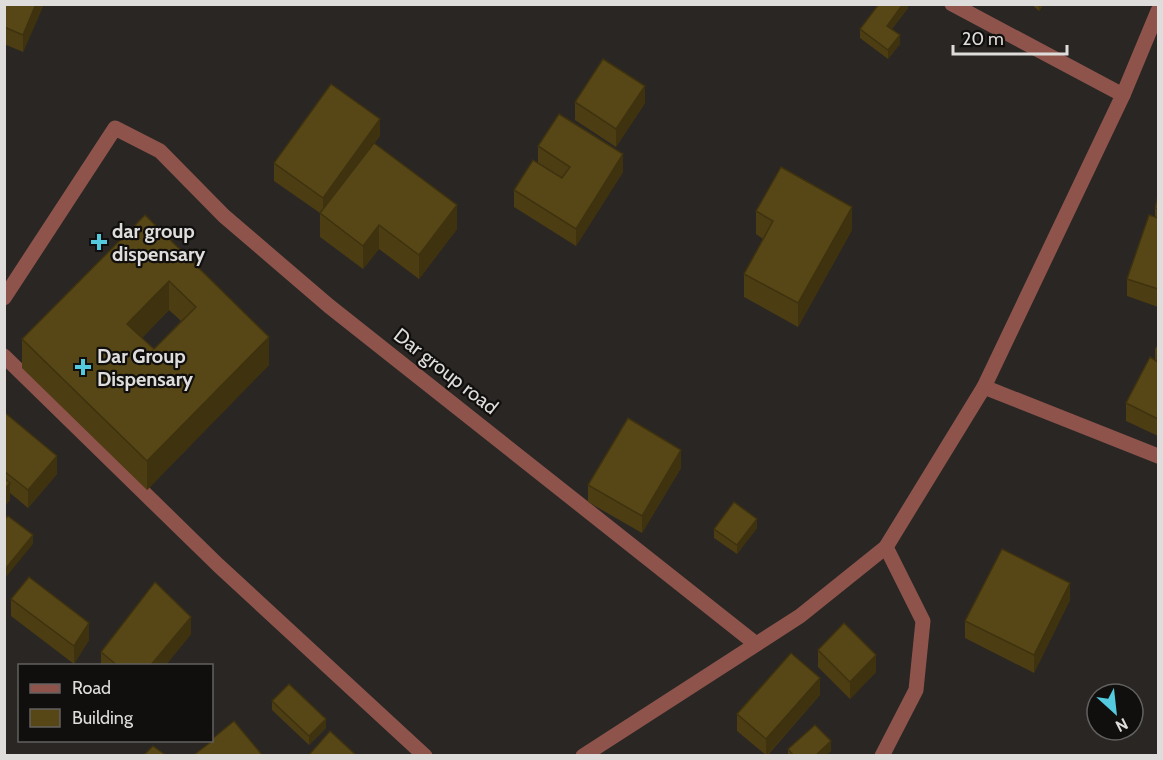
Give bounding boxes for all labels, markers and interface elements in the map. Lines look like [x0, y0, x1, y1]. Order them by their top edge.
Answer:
scale bar [953, 18, 1067, 56]
text: 20 m [962, 28, 1004, 50]
place label: dar group dispensary [112, 219, 205, 266]
marker: dar group dispensary [90, 233, 108, 251]
street label: Dar group road [389, 323, 503, 419]
place label: Dar Group Dispensary [97, 344, 193, 391]
marker: Dar Group Dispensary [74, 358, 92, 376]
legend [18, 664, 213, 742]
text: Road [72, 677, 111, 699]
north arrow [1085, 682, 1145, 742]
text: Building [72, 707, 134, 729]
text: N [1112, 714, 1131, 736]

